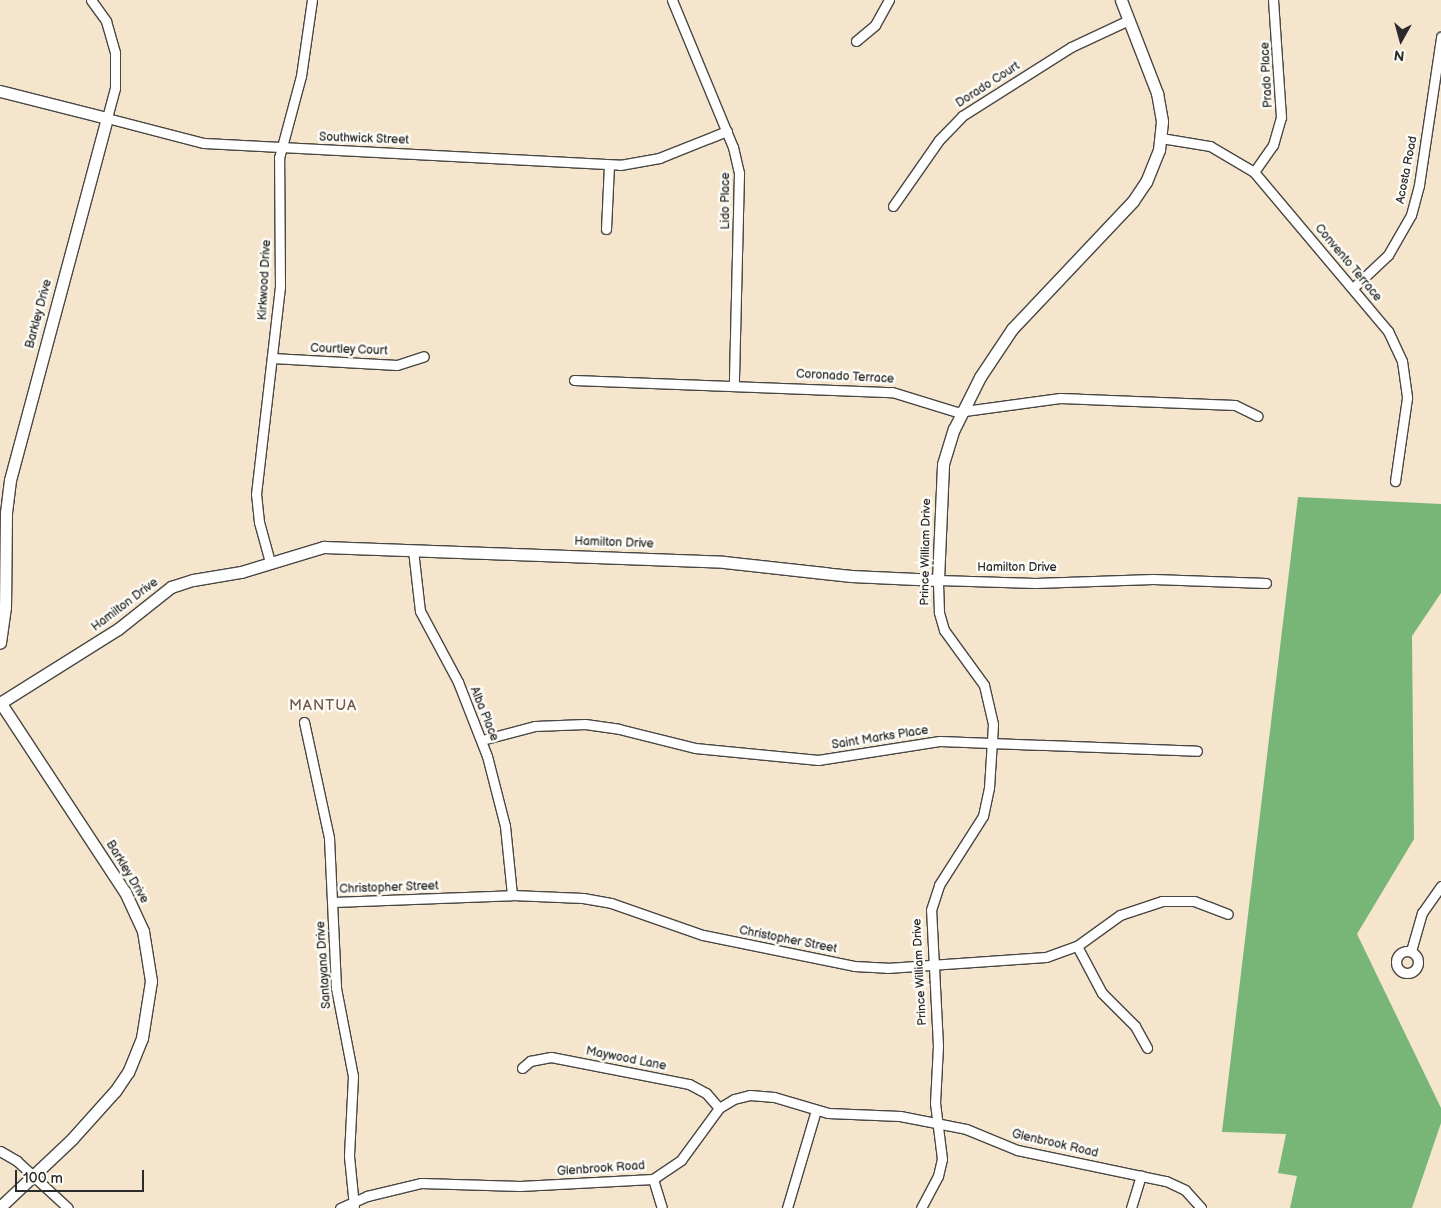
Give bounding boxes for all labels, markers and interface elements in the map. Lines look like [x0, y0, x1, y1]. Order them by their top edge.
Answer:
north arrow [1376, 15, 1426, 65]
street label: Prado Place [1258, 42, 1276, 108]
text: N [1393, 46, 1405, 64]
street label: Dorado Court [953, 59, 1023, 111]
street label: Southwick Street [319, 130, 409, 148]
street label: Acosta Road [1393, 135, 1421, 205]
street label: Lido Place [719, 172, 733, 230]
street label: Convento Terrace [1311, 221, 1385, 305]
street label: Kirkwood Drive [256, 239, 274, 321]
street label: Barkley Drive [23, 278, 55, 350]
street label: Courtley Court [310, 341, 388, 359]
street label: Coronado Terrace [795, 367, 895, 387]
street label: Prince William Drive [918, 498, 934, 606]
street label: Hamilton Drive [574, 534, 654, 552]
street label: Hamilton Drive [977, 561, 1057, 575]
street label: Hamilton Drive [89, 575, 161, 635]
street label: Alba Place [467, 685, 501, 743]
district label: MANTUA [288, 697, 358, 715]
street label: Saint Marks Place [831, 723, 929, 753]
street label: Barkley Drive [102, 838, 152, 906]
street label: Christopher Street [339, 879, 439, 897]
street label: Prince William Drive [910, 918, 930, 1026]
street label: Santayana Drive [314, 921, 334, 1009]
street label: Christopher Street [738, 923, 838, 957]
street label: Maywood Lane [585, 1044, 667, 1074]
street label: Glenbrook Road [1010, 1127, 1100, 1161]
street label: Glenbrook Road [557, 1159, 645, 1179]
scale bar [18, 1160, 146, 1192]
text: 100 m [23, 1169, 63, 1188]

